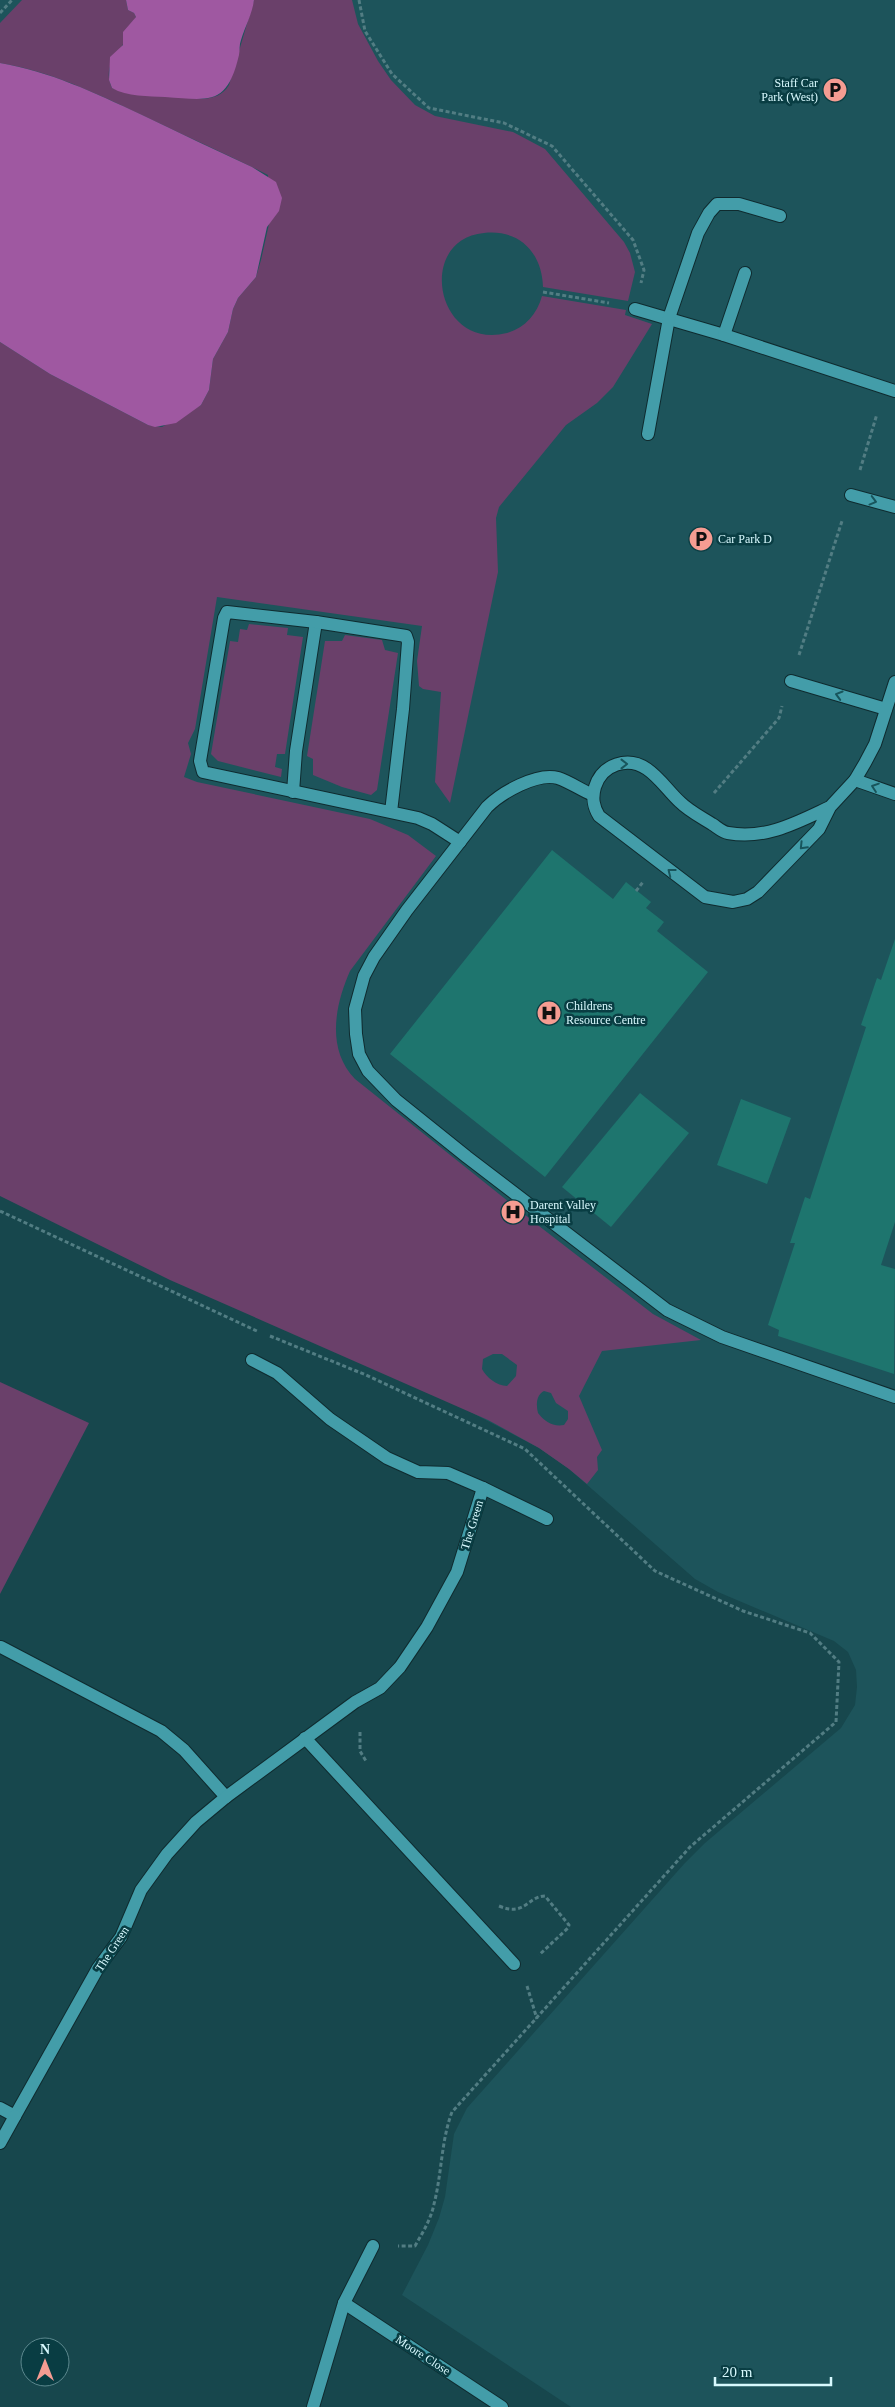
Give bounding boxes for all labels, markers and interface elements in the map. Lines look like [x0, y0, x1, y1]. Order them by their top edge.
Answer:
place label: Staff Car Park (West) [761, 76, 818, 104]
parking icon: Staff Car Park (West) [822, 77, 848, 103]
one-way arrow [868, 496, 877, 506]
parking icon: Car Park D [688, 526, 714, 552]
place label: Car Park D [718, 532, 772, 546]
one-way arrow [836, 690, 844, 700]
one-way arrow [620, 759, 628, 769]
one-way arrow [871, 782, 879, 792]
one-way arrow [800, 841, 809, 850]
one-way arrow [668, 870, 677, 878]
place label: Childrens Resource Centre [566, 999, 646, 1027]
hospital icon: Childrens Resource Centre [536, 1000, 562, 1026]
place label: Darent Valley Hospital [530, 1198, 596, 1226]
hospital icon: Darent Valley Hospital [500, 1199, 526, 1225]
street label: The Green [458, 1499, 486, 1551]
street label: The Green [92, 1924, 132, 1974]
street label: Moore Close [393, 2332, 453, 2378]
north arrow [20, 2337, 70, 2387]
text: N [40, 2342, 50, 2357]
scale bar [715, 2354, 831, 2386]
text: 20 m [722, 2364, 753, 2380]

